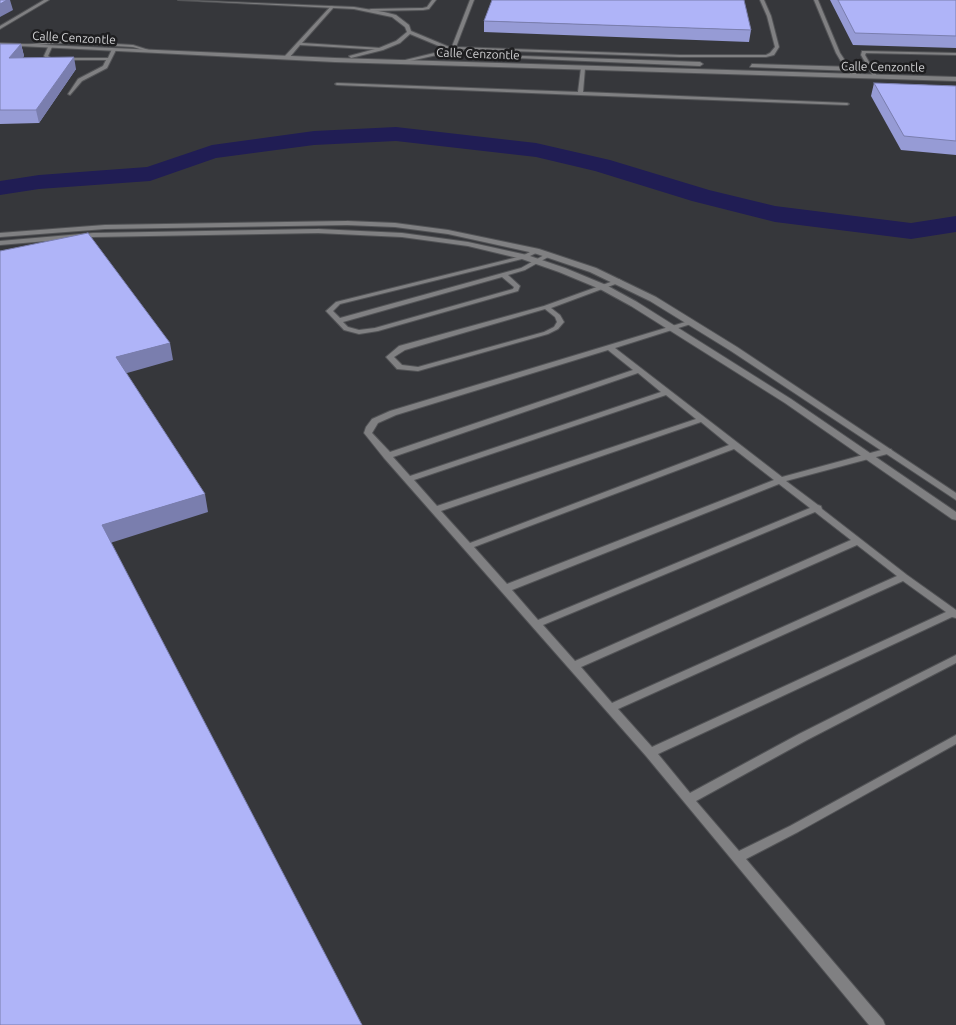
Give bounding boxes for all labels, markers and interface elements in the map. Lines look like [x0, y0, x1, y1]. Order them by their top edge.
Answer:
street label: Calle Cenzontle [32, 29, 116, 47]
street label: Calle Cenzontle [436, 45, 520, 63]
street label: Calle Cenzontle [841, 59, 925, 75]

